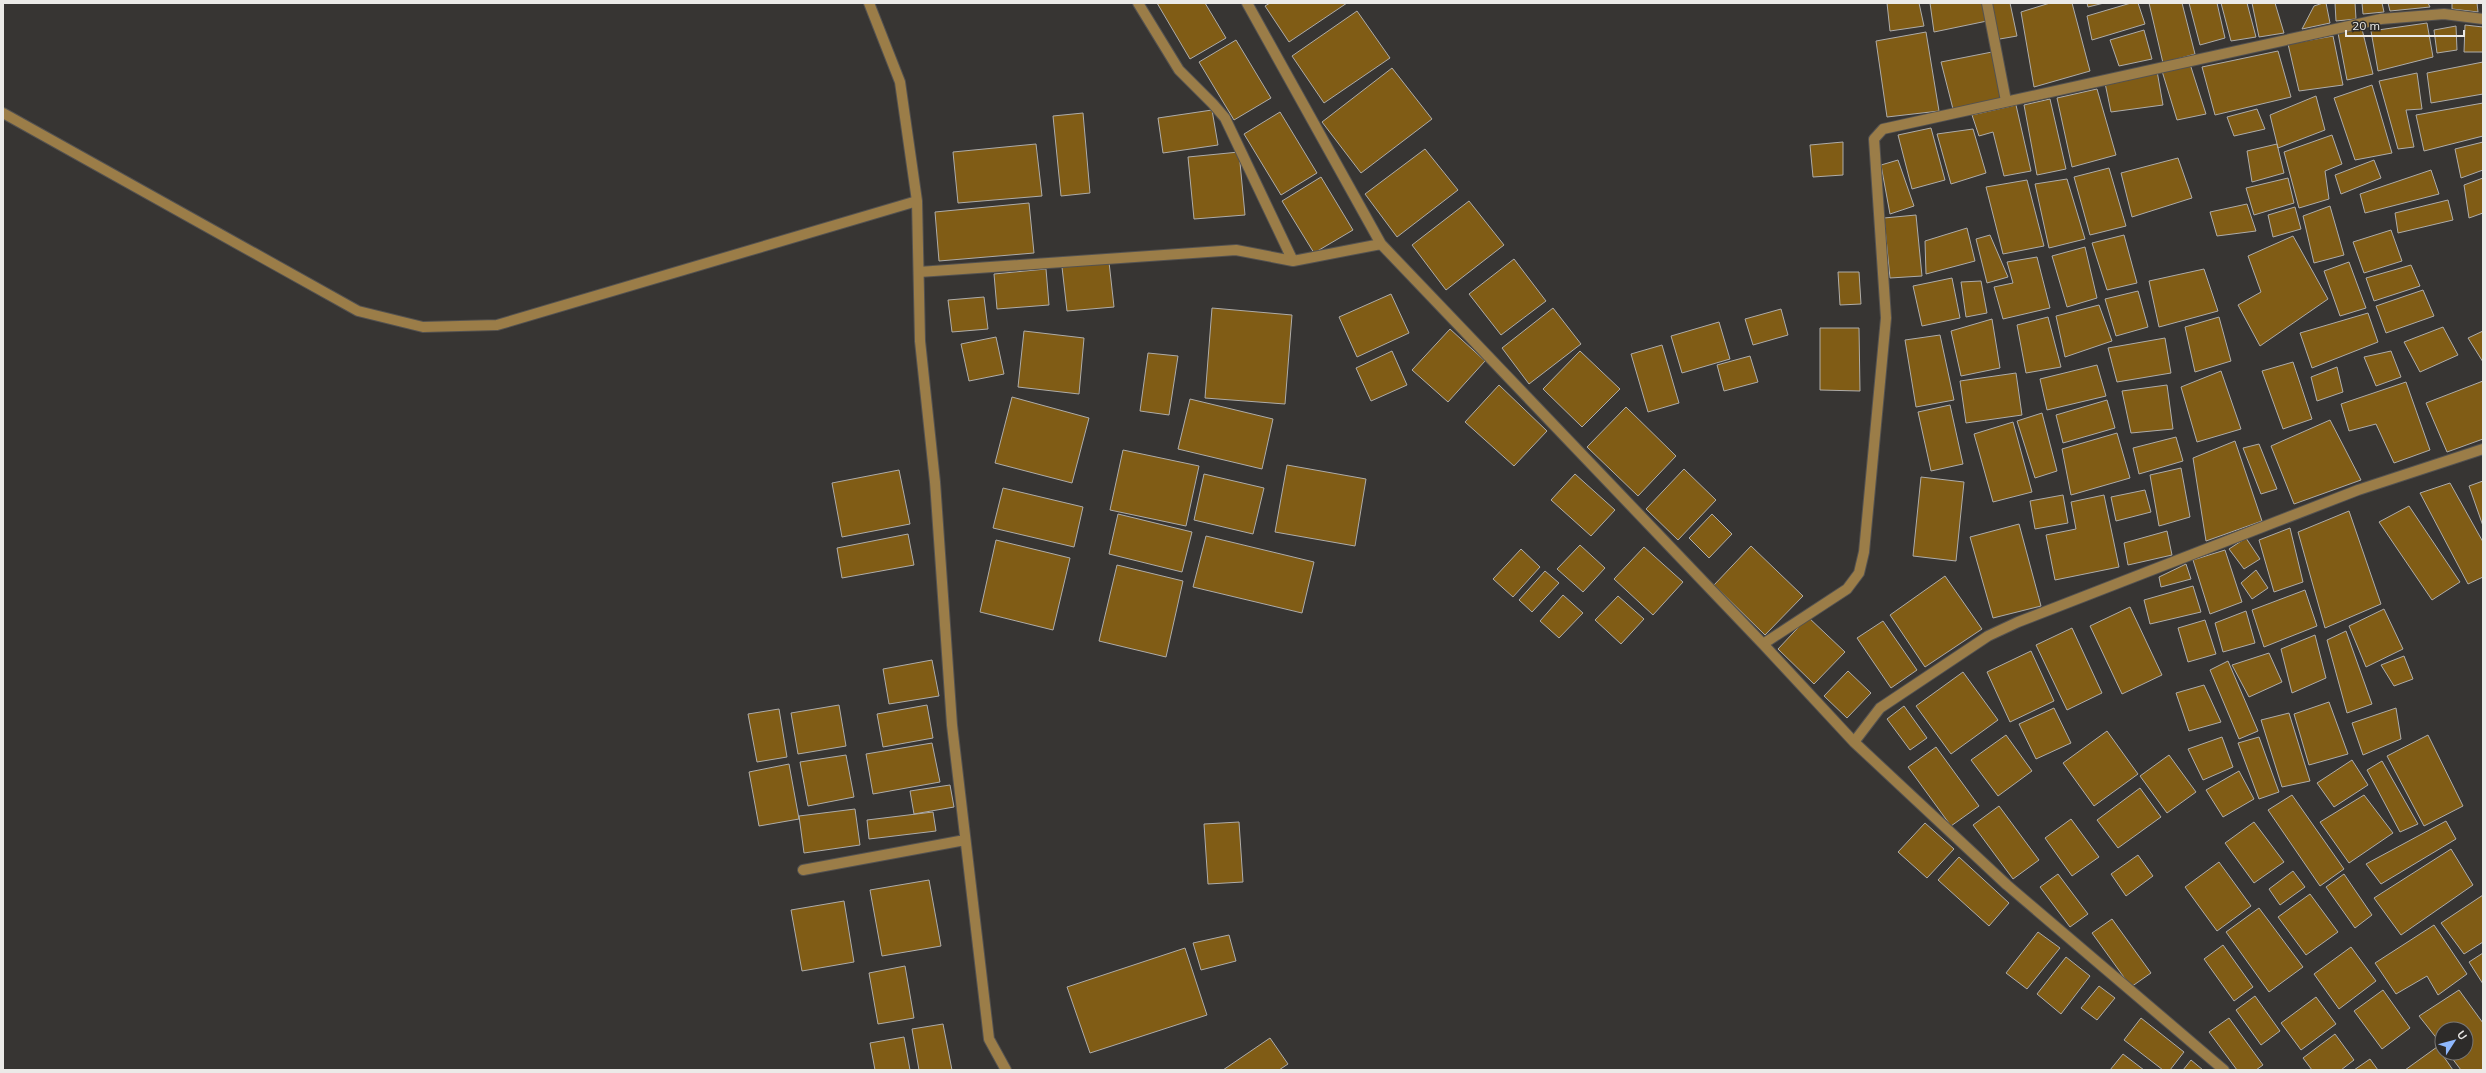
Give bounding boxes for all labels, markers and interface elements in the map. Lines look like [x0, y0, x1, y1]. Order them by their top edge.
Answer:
scale bar [2346, 12, 2464, 38]
text: 20 m [2352, 18, 2380, 33]
north arrow [2434, 1021, 2474, 1061]
text: U [2454, 1028, 2470, 1043]

